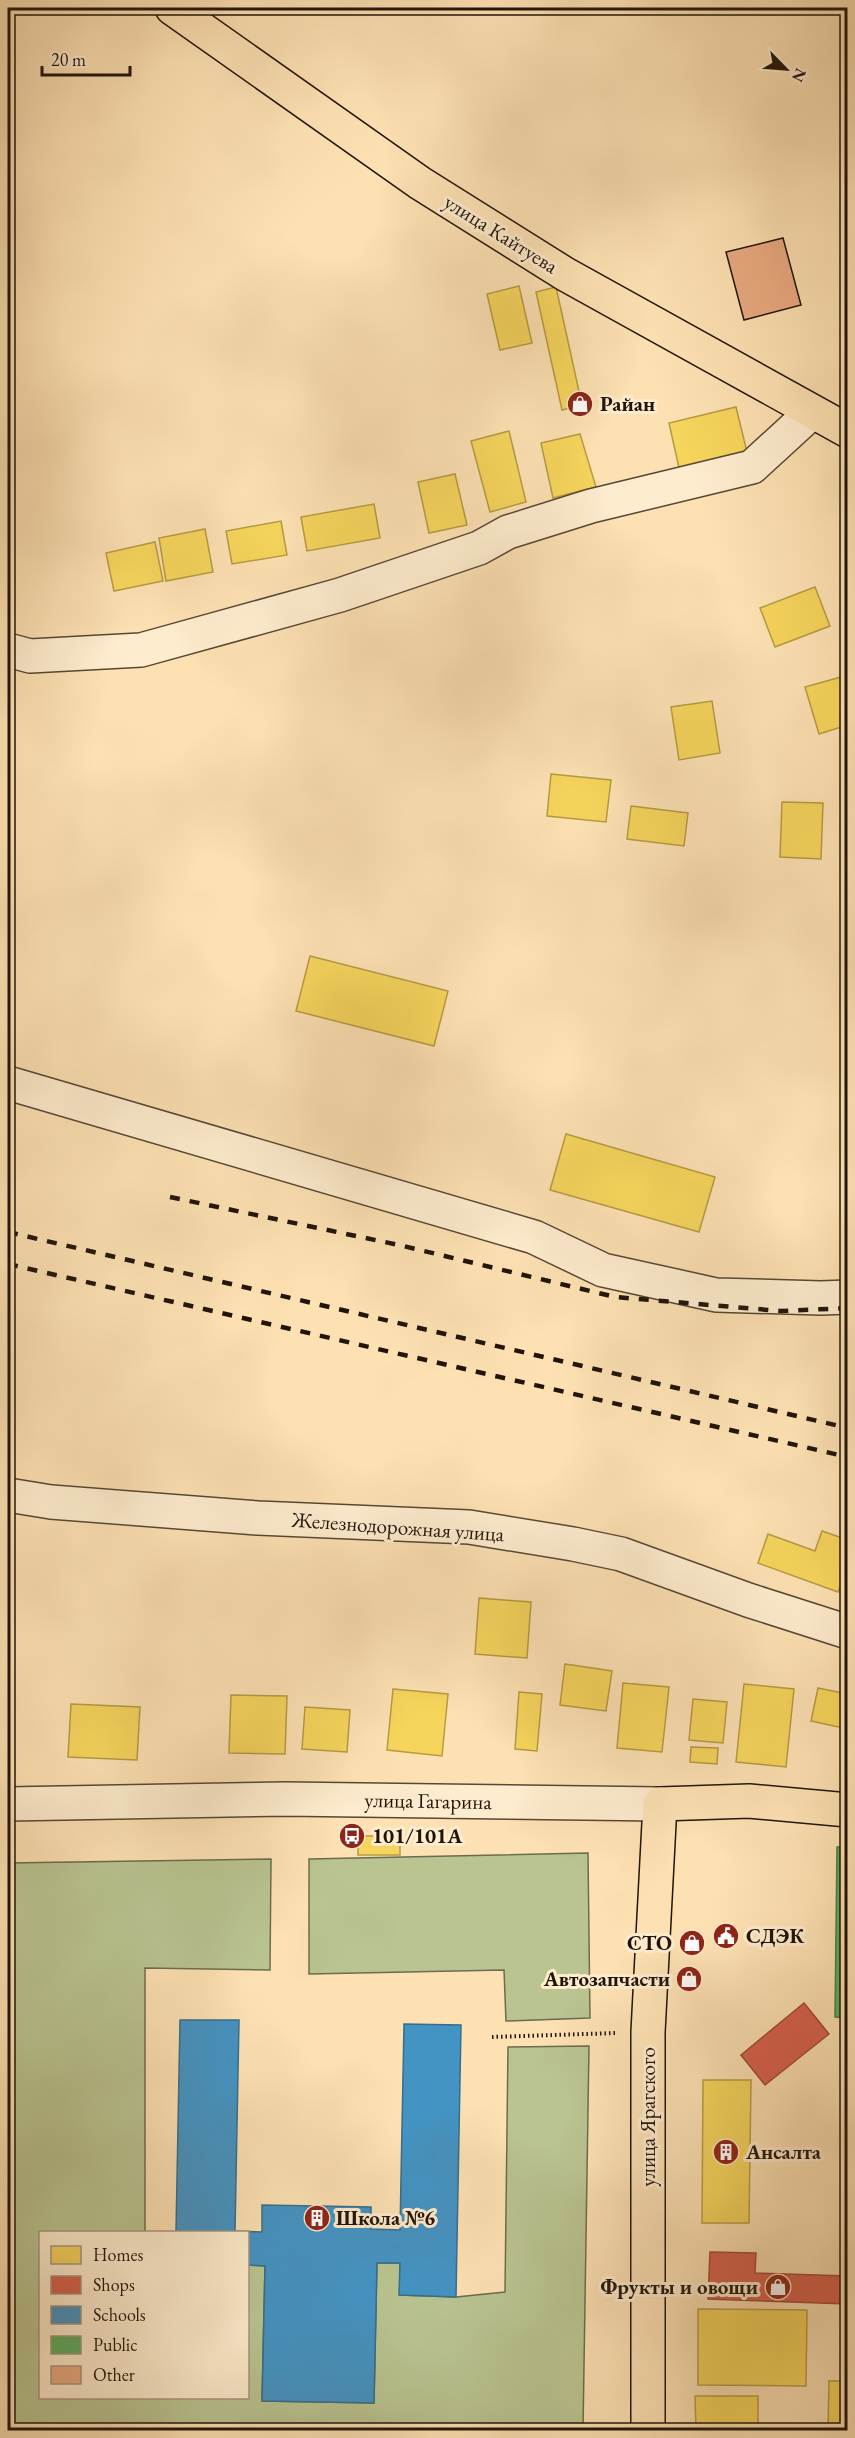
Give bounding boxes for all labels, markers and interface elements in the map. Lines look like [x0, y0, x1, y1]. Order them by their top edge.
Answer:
scale bar [42, 39, 130, 77]
north arrow [756, 39, 816, 99]
text: 20 m [51, 48, 86, 71]
text: N [787, 65, 811, 85]
street label: улица Кайтуева [439, 188, 564, 280]
shop icon: Райан [565, 389, 595, 419]
place label: Райан [600, 390, 655, 417]
street label: Железнодорожная улица [290, 1506, 506, 1547]
street label: улица Гагарина [364, 1786, 492, 1815]
bus stop icon: 101/101А [337, 1821, 367, 1851]
place label: 101/101А [372, 1822, 463, 1849]
public building icon: СДЭК [711, 1921, 741, 1951]
place label: СДЭК [746, 1922, 806, 1949]
shop icon: СТО [677, 1928, 707, 1958]
place label: СТО [627, 1929, 672, 1956]
shop icon: Автозапчасти [674, 1964, 704, 1994]
place label: Автозапчасти [543, 1965, 670, 1992]
street label: улица Ярагского [634, 2047, 661, 2187]
building icon: Ансалта [711, 2137, 741, 2167]
place label: Ансалта [745, 2138, 822, 2165]
building icon: Школа №6 [302, 2203, 332, 2233]
place label: Школа №6 [336, 2204, 435, 2231]
legend [39, 2231, 249, 2399]
text: Homes [93, 2243, 144, 2266]
shop icon: Фрукты и овощи [763, 2272, 793, 2302]
text: Shops [93, 2273, 135, 2296]
place label: Фрукты и овощи [601, 2273, 758, 2300]
text: Schools [93, 2303, 146, 2326]
text: Public [93, 2333, 137, 2356]
text: Other [93, 2363, 135, 2386]

